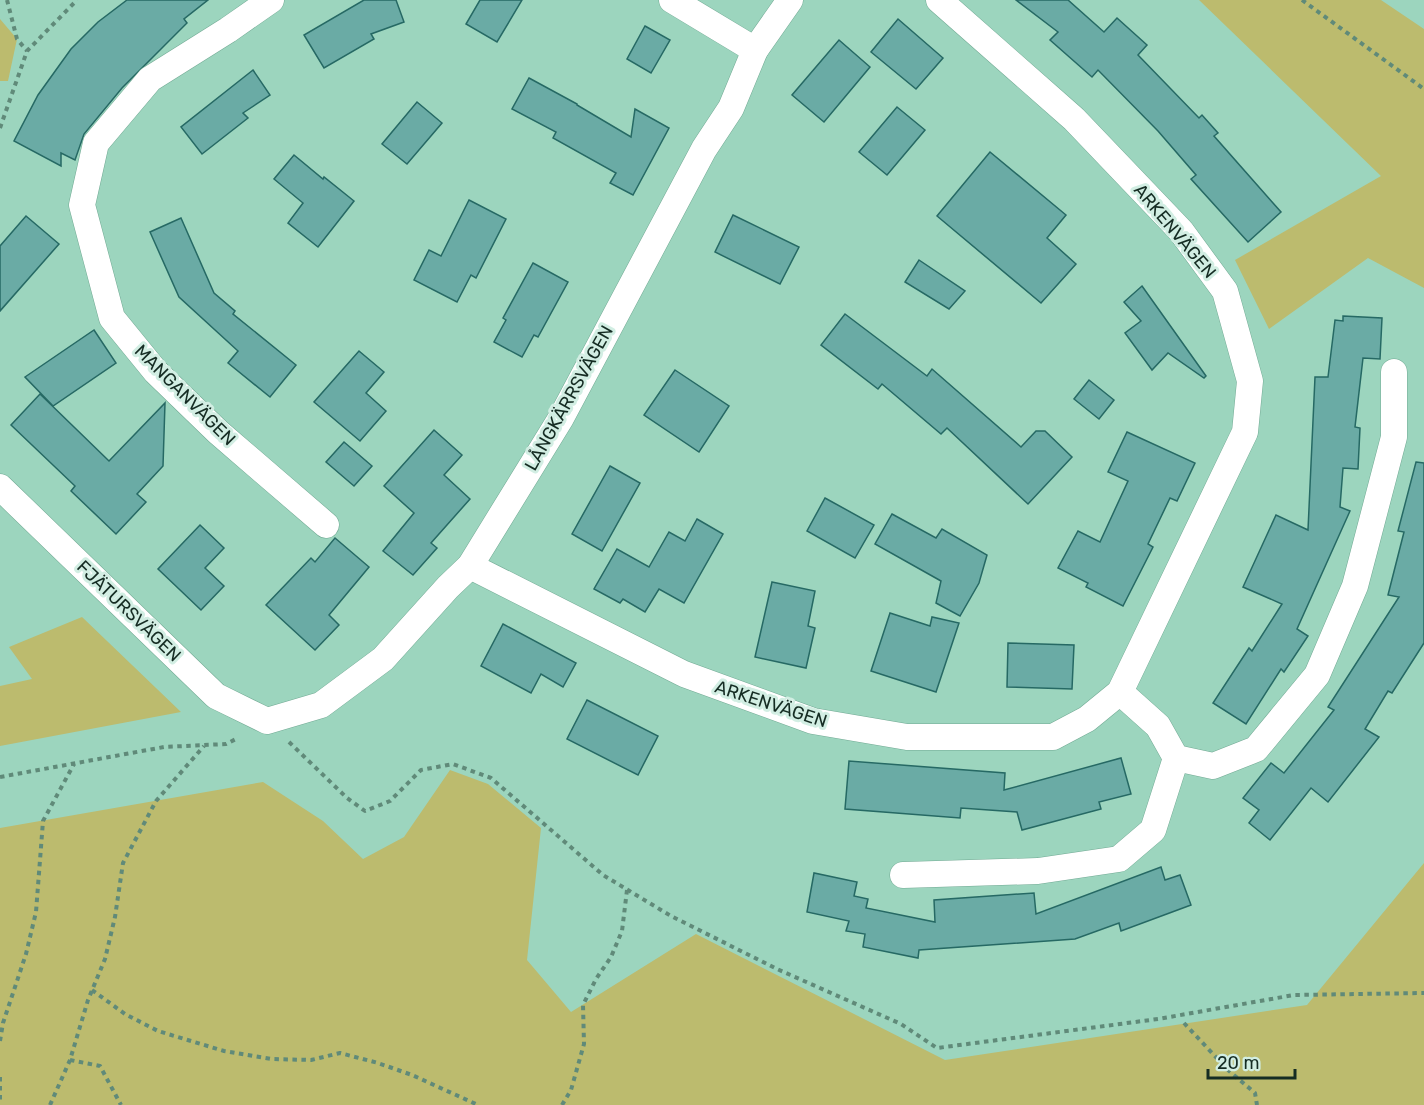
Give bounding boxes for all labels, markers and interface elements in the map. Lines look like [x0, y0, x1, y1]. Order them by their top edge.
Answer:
street label: ARKENVÄGEN [1129, 179, 1221, 283]
street label: LÅNGKÄRRSVÄGEN [520, 322, 618, 474]
street label: MANGANVÄGEN [130, 340, 240, 450]
street label: FJÄTURSVÄGEN [72, 556, 186, 666]
street label: ARKENVÄGEN [712, 676, 830, 732]
scale bar [1208, 1042, 1295, 1080]
text: 20 m [1217, 1052, 1259, 1074]

